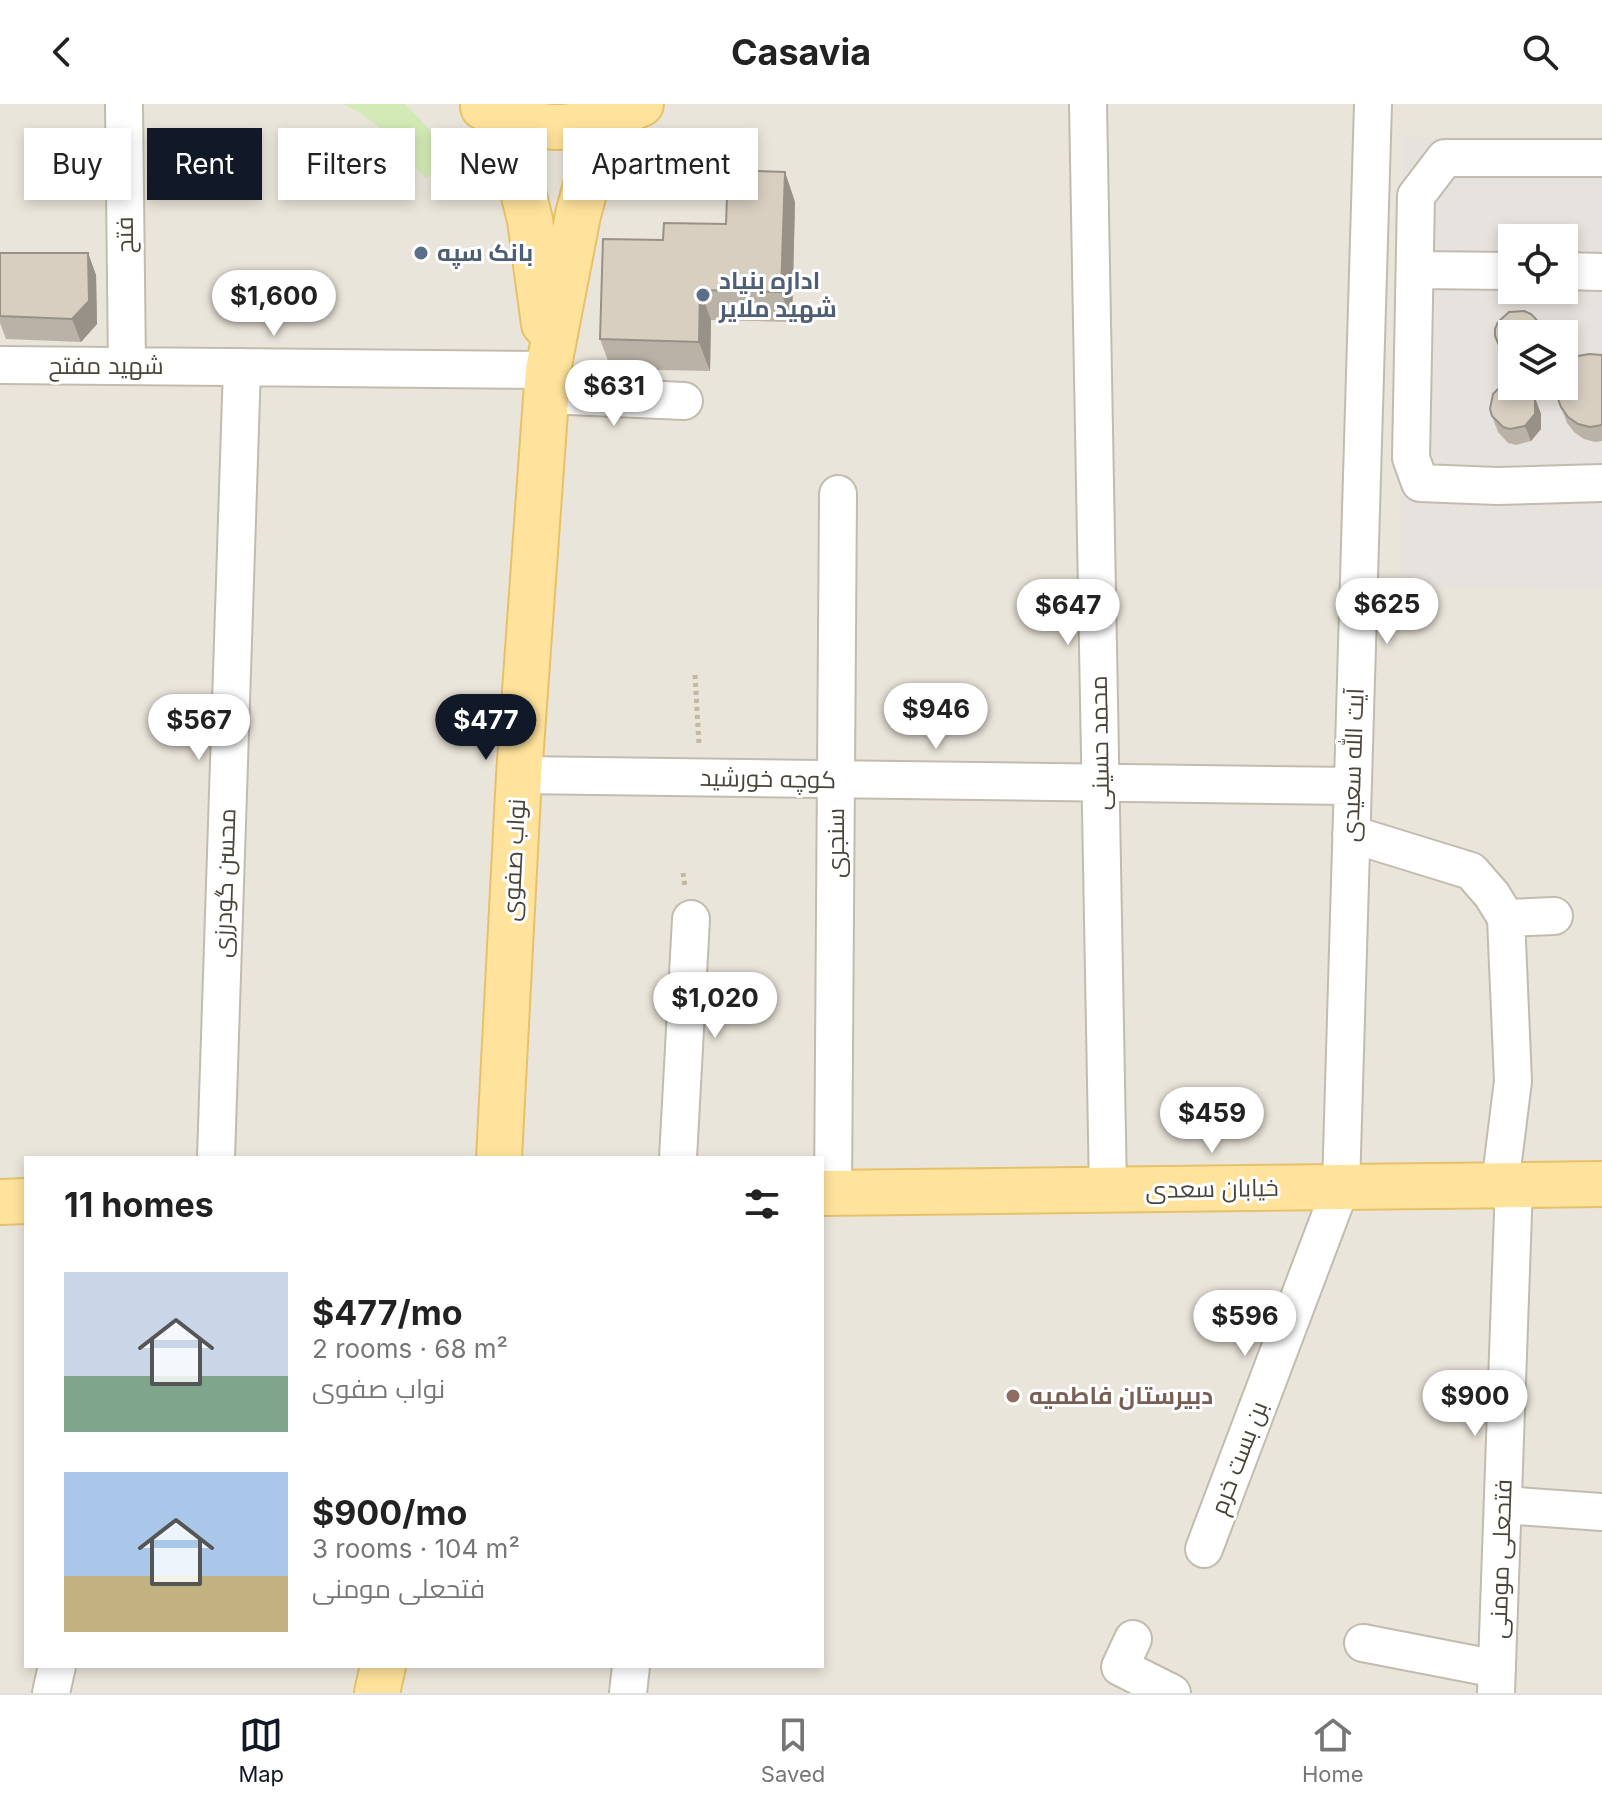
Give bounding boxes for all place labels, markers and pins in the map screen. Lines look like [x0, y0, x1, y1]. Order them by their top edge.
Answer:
place label: بانک سپه [437, 238, 533, 269]
marker: بانک سپه [412, 244, 430, 262]
place label: اداره بنیاد شهید ملایر [718, 266, 837, 323]
pin: $1,600 [209, 270, 339, 338]
marker: اداره بنیاد شهید ملایر [694, 286, 712, 304]
pin: $631 [567, 360, 661, 428]
pin: $625 [1340, 578, 1434, 646]
pin: $647 [1021, 579, 1115, 647]
pin: $946 [889, 683, 983, 751]
pin: $567 [152, 694, 246, 762]
pin: $477 [439, 694, 533, 762]
pin: $1,020 [650, 972, 780, 1040]
pin: $459 [1165, 1087, 1259, 1155]
pin: $596 [1198, 1290, 1292, 1358]
pin: $900 [1428, 1370, 1522, 1438]
place label: دبیرستان فاطمیه [1029, 1381, 1213, 1410]
marker: دبیرستان فاطمیه [1004, 1387, 1022, 1405]

